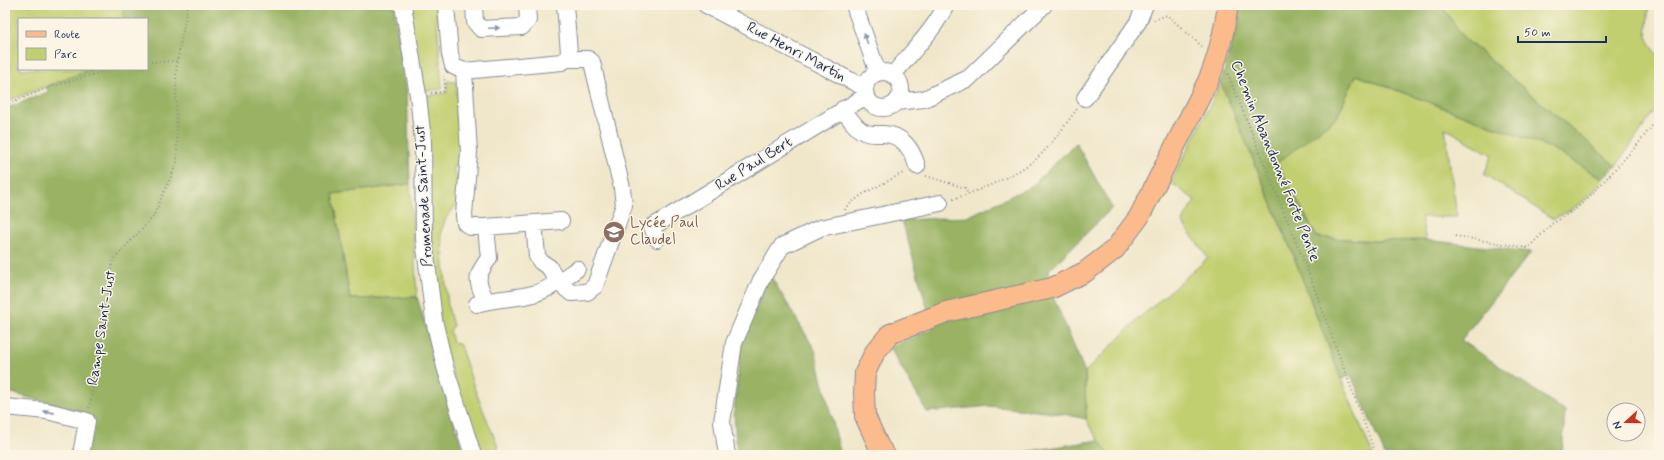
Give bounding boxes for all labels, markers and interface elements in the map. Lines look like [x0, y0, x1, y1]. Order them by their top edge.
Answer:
street label: Rue Henri Martin [743, 17, 849, 87]
legend [18, 18, 148, 70]
scale bar [1518, 18, 1606, 44]
one-way arrow [488, 25, 500, 32]
text: 50 m [1524, 25, 1551, 41]
text: Route [54, 27, 80, 43]
one-way arrow [863, 32, 869, 44]
text: Parc [54, 47, 77, 63]
street label: Chemin Abandonné Forte Pente [1225, 57, 1325, 265]
street label: Promenade Saint-Just [410, 124, 438, 267]
street label: Rue Paul Bert [712, 132, 797, 196]
place label: Lycée Paul Claudel [630, 213, 699, 250]
school or university icon: Lycée Paul Claudel [601, 219, 627, 245]
street label: Rampe Saint-Just [83, 268, 121, 387]
north arrow [1606, 402, 1646, 442]
one-way arrow [43, 409, 55, 415]
text: N [1610, 419, 1625, 431]

